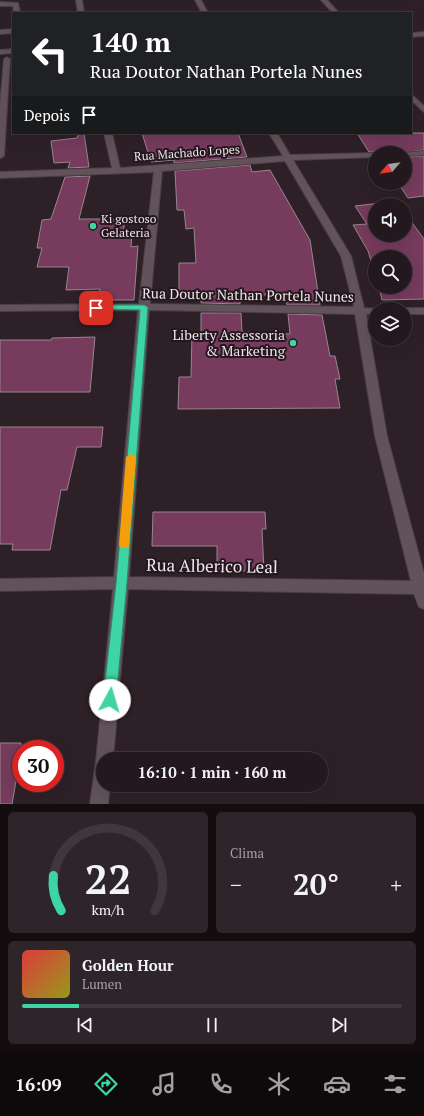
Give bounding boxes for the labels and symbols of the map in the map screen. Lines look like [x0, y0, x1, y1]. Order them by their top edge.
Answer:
street label: Rua Machado Lopes [134, 141, 240, 164]
north arrow [368, 146, 412, 190]
place label: Ki gostoso Gelateria [101, 211, 157, 240]
marker: Ki gostoso Gelateria [88, 221, 98, 231]
street label: Rua Doutor Nathan Portela Nunes [142, 283, 354, 306]
pin [79, 291, 113, 325]
place label: Liberty Assessoria & Marketing [172, 325, 286, 360]
marker: Liberty Assessoria & Marketing [288, 338, 298, 348]
street label: Rua Alberico Leal [146, 553, 278, 578]
position arrow [89, 679, 131, 721]
speed limit sign: 30 [12, 740, 64, 792]

